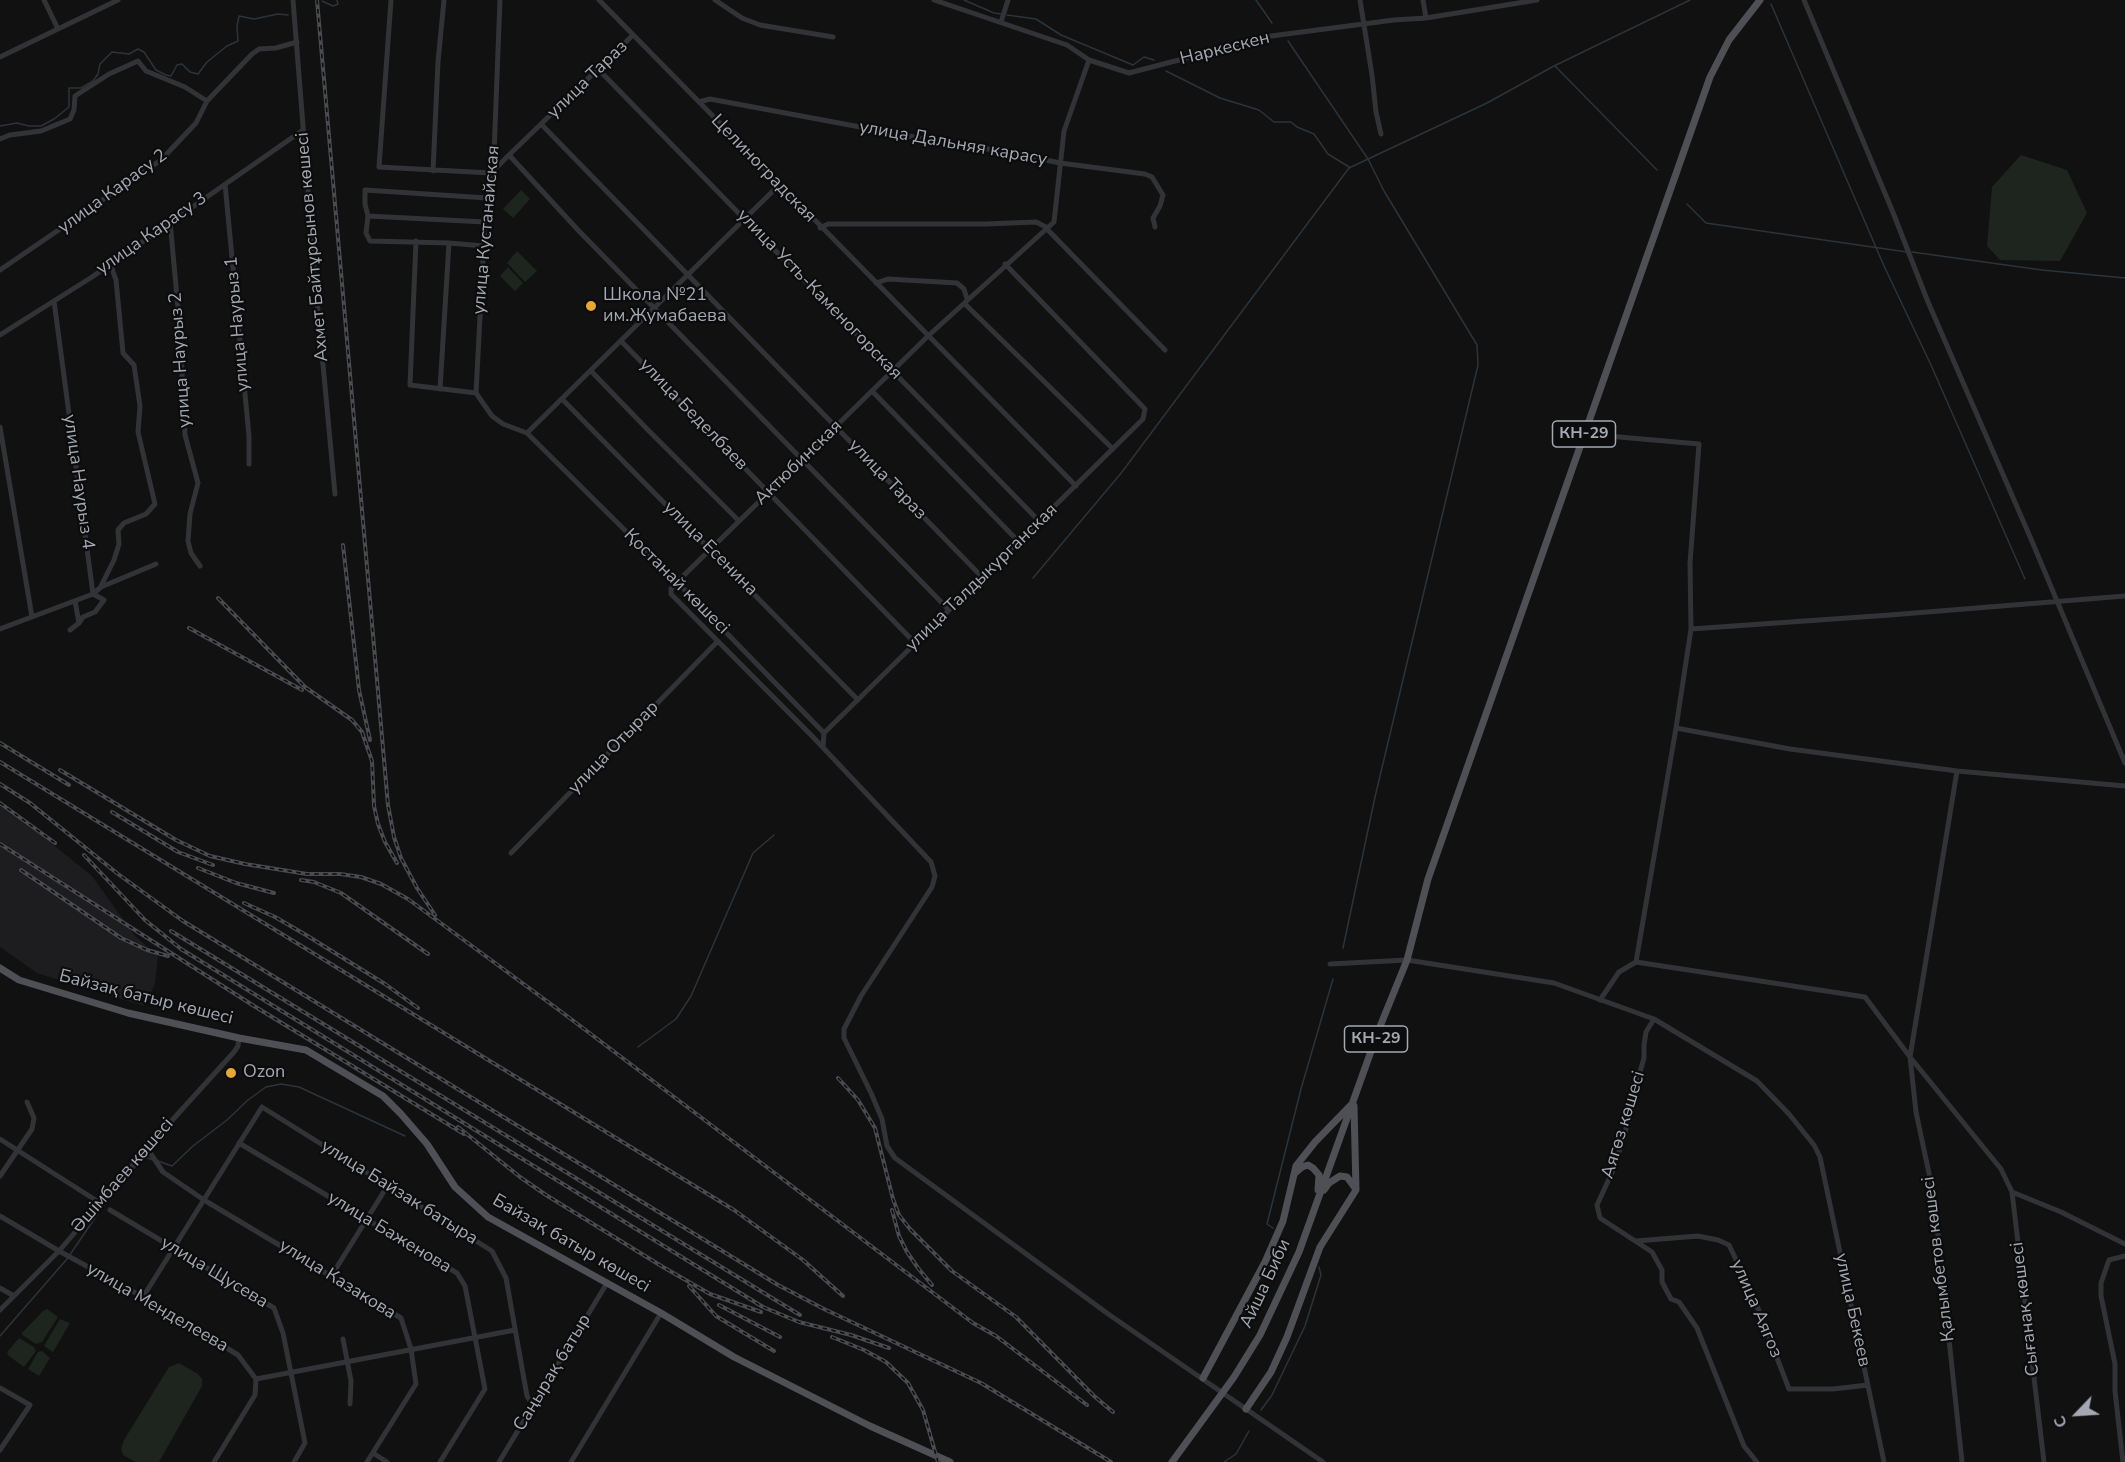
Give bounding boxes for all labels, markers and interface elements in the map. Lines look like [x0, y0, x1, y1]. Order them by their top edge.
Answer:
street label: Наркескен [1178, 27, 1272, 71]
street label: улица Тараз [543, 36, 633, 124]
street label: Целиноградская [706, 110, 820, 228]
street label: улица Дальняя карасу [857, 117, 1049, 171]
street label: Ахмет Байтұрсынов көшесі [292, 131, 334, 363]
street label: улица Карасу 2 [54, 145, 172, 239]
street label: улица Кустанайская [469, 145, 505, 315]
street label: улица Карасу 3 [93, 188, 211, 280]
street label: улица Усть-Каменогорская [732, 205, 906, 385]
street label: улица Наурыз 1 [221, 255, 255, 393]
place label: Школа №21 им.Жумабаева [603, 285, 727, 328]
street label: улица Наурыз 2 [165, 291, 197, 429]
marker: Школа №21 им.Жумабаева [584, 299, 598, 313]
street label: улица Беделбаев [634, 355, 752, 475]
street label: улица Наурыз 4 [58, 413, 98, 551]
street label: Актюбинская [751, 416, 847, 510]
road number: КН-29 [1552, 421, 1616, 447]
street label: улица Тараз [843, 435, 931, 525]
street label: улица Есенина [658, 497, 762, 601]
street label: улица Талдыкурганская [901, 500, 1063, 656]
street label: Қостанай көшесі [619, 525, 733, 639]
street label: улица Отырар [564, 697, 664, 799]
street label: Байзақ батыр көшесі [57, 966, 235, 1030]
road number: КН-29 [1344, 1026, 1408, 1052]
place label: Ozon [243, 1062, 285, 1084]
marker: Ozon [224, 1066, 238, 1080]
street label: Аягөз көшесі [1597, 1069, 1651, 1181]
street label: Әшімбаев көшесі [67, 1114, 179, 1238]
street label: улица Байзак батыра [317, 1136, 481, 1250]
street label: Қалымбетов көшесі [1918, 1175, 1960, 1343]
street label: улица Баженова [323, 1188, 455, 1278]
street label: Байзақ батыр көшесі [488, 1190, 654, 1298]
street label: улица Щусева [156, 1233, 272, 1313]
street label: улица Казакова [274, 1235, 400, 1325]
street label: Айша Биби [1236, 1236, 1296, 1332]
street label: Сығанақ көшесі [2007, 1241, 2045, 1377]
street label: улица Бекеев [1829, 1251, 1875, 1369]
street label: улица Аягоз [1726, 1257, 1786, 1361]
street label: улица Менделеева [82, 1259, 232, 1357]
street label: Саңырақ батыр [510, 1311, 596, 1435]
north arrow [2047, 1384, 2107, 1444]
text: С [2048, 1412, 2073, 1431]

